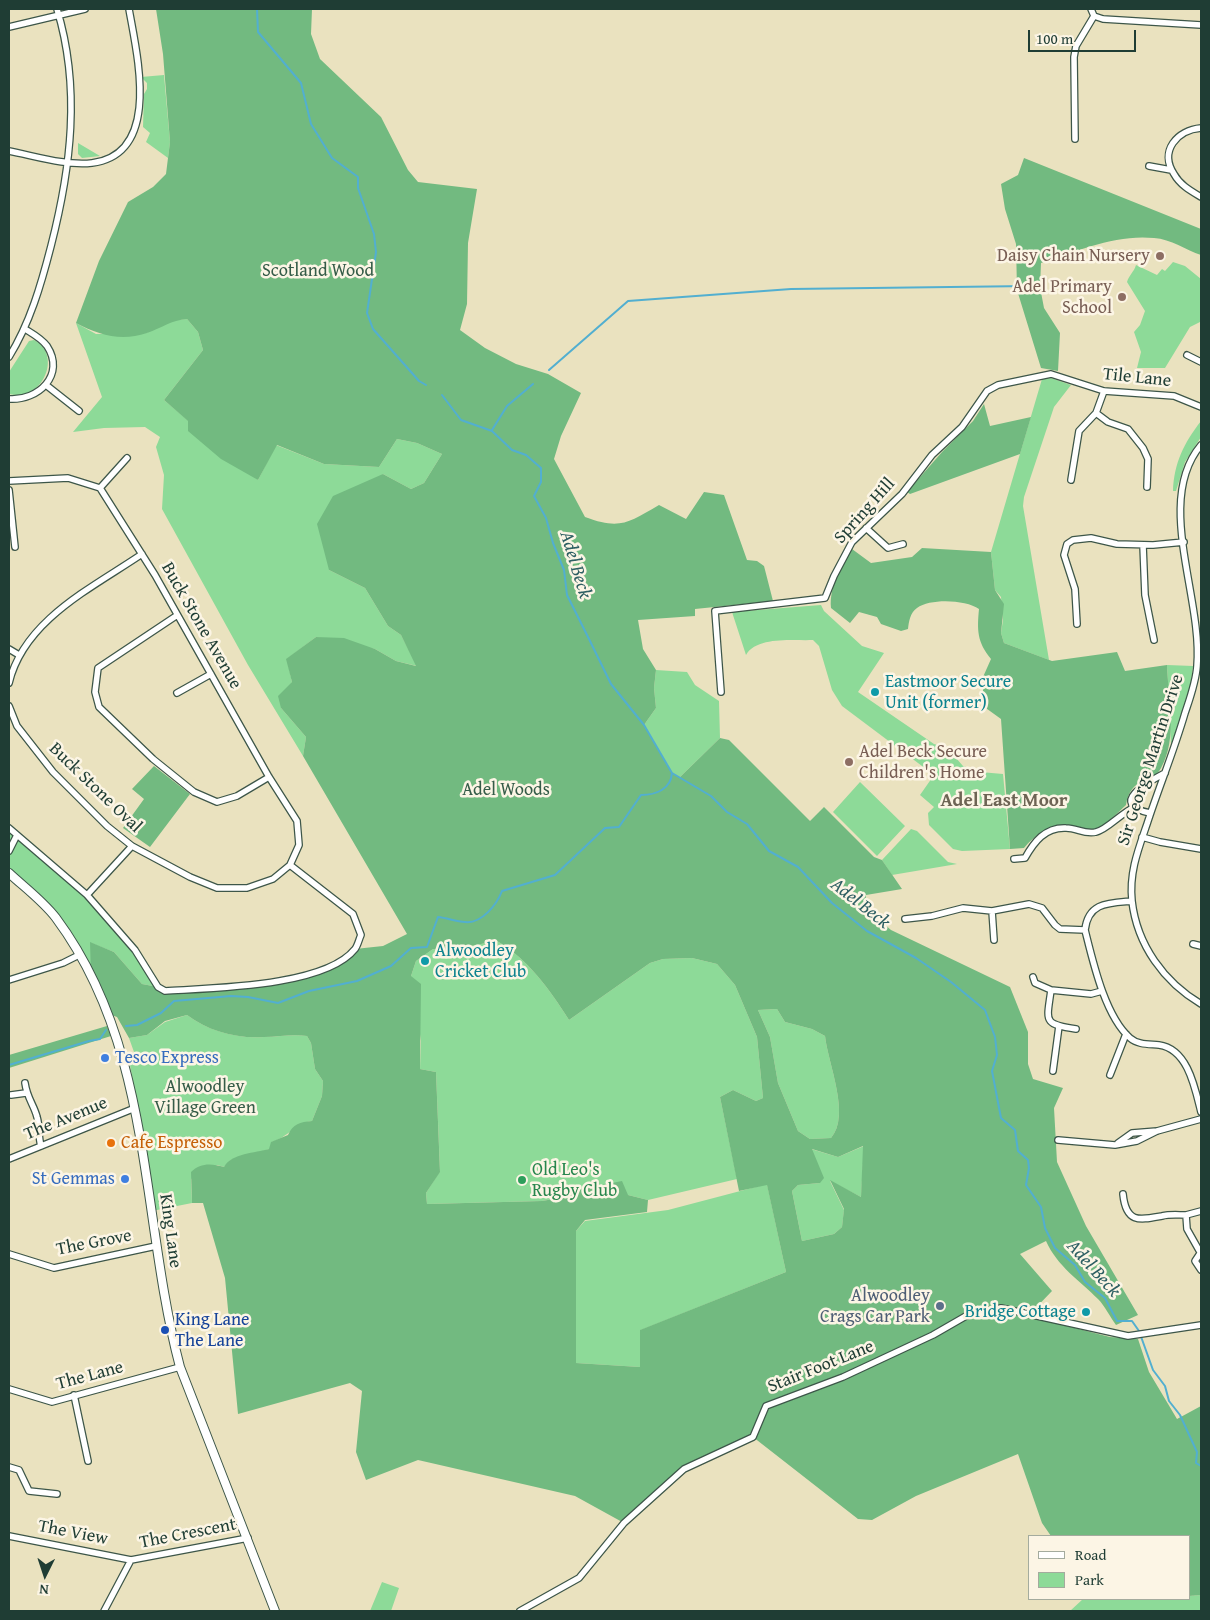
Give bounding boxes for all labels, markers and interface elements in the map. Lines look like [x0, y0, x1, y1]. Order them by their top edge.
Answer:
scale bar [1030, 20, 1138, 52]
text: 100 m [1036, 28, 1073, 49]
place label: Daisy Chain Nursery [997, 245, 1150, 267]
marker: Daisy Chain Nursery [1154, 250, 1166, 262]
park label: Scotland Wood [262, 260, 374, 282]
place label: Adel Primary School [1012, 276, 1112, 318]
marker: Adel Primary School [1116, 291, 1128, 303]
street label: Tile Lane [1102, 364, 1172, 392]
street label: Spring Hill [830, 474, 900, 548]
water label: Adel Beck [554, 528, 596, 602]
street label: Buck Stone Avenue [156, 559, 246, 693]
place label: Eastmoor Secure Unit (former) [885, 671, 1011, 714]
street label: Sir George Martin Drive [1113, 672, 1189, 848]
marker: Eastmoor Secure Unit (former) [869, 686, 881, 698]
street label: Buck Stone Oval [44, 738, 146, 838]
place label: Adel Beck Secure Children's Home [859, 741, 987, 784]
marker: Adel Beck Secure Children's Home [843, 756, 855, 768]
park label: Adel Woods [462, 779, 550, 801]
district label: Adel East Moor [940, 790, 1068, 812]
water label: Adel Beck [826, 874, 894, 934]
place label: Alwoodley Cricket Club [435, 940, 526, 982]
marker: Alwoodley Cricket Club [419, 955, 431, 967]
place label: Tesco Express [115, 1047, 219, 1069]
marker: Tesco Express [99, 1052, 111, 1064]
park label: Alwoodley Village Green [154, 1076, 256, 1118]
street label: The Avenue [21, 1093, 111, 1145]
place label: Cafe Espresso [121, 1132, 223, 1154]
marker: Cafe Espresso [105, 1137, 117, 1149]
place label: Old Leo's Rugby Club [532, 1159, 617, 1202]
place label: St Gemmas [32, 1168, 115, 1190]
marker: St Gemmas [119, 1173, 131, 1185]
marker: Old Leo's Rugby Club [516, 1174, 528, 1186]
street label: King Lane [154, 1193, 186, 1269]
street label: The Grove [55, 1225, 133, 1261]
water label: Adel Beck [1061, 1236, 1125, 1302]
place label: Alwoodley Crags Car Park [820, 1285, 930, 1328]
marker: Alwoodley Crags Car Park [934, 1300, 946, 1312]
place label: Bridge Cottage [965, 1301, 1076, 1323]
marker: Bridge Cottage [1080, 1306, 1092, 1318]
place label: King Lane The Lane [175, 1309, 250, 1352]
marker: King Lane The Lane [159, 1324, 171, 1336]
street label: Stair Foot Lane [765, 1336, 877, 1398]
street label: The Lane [54, 1357, 126, 1395]
street label: The Crescent [138, 1514, 238, 1554]
street label: The View [36, 1516, 110, 1550]
legend [1028, 1535, 1190, 1600]
text: Road [1075, 1544, 1106, 1565]
north arrow [20, 1550, 70, 1600]
text: Park [1075, 1569, 1104, 1590]
text: N [39, 1580, 49, 1600]

